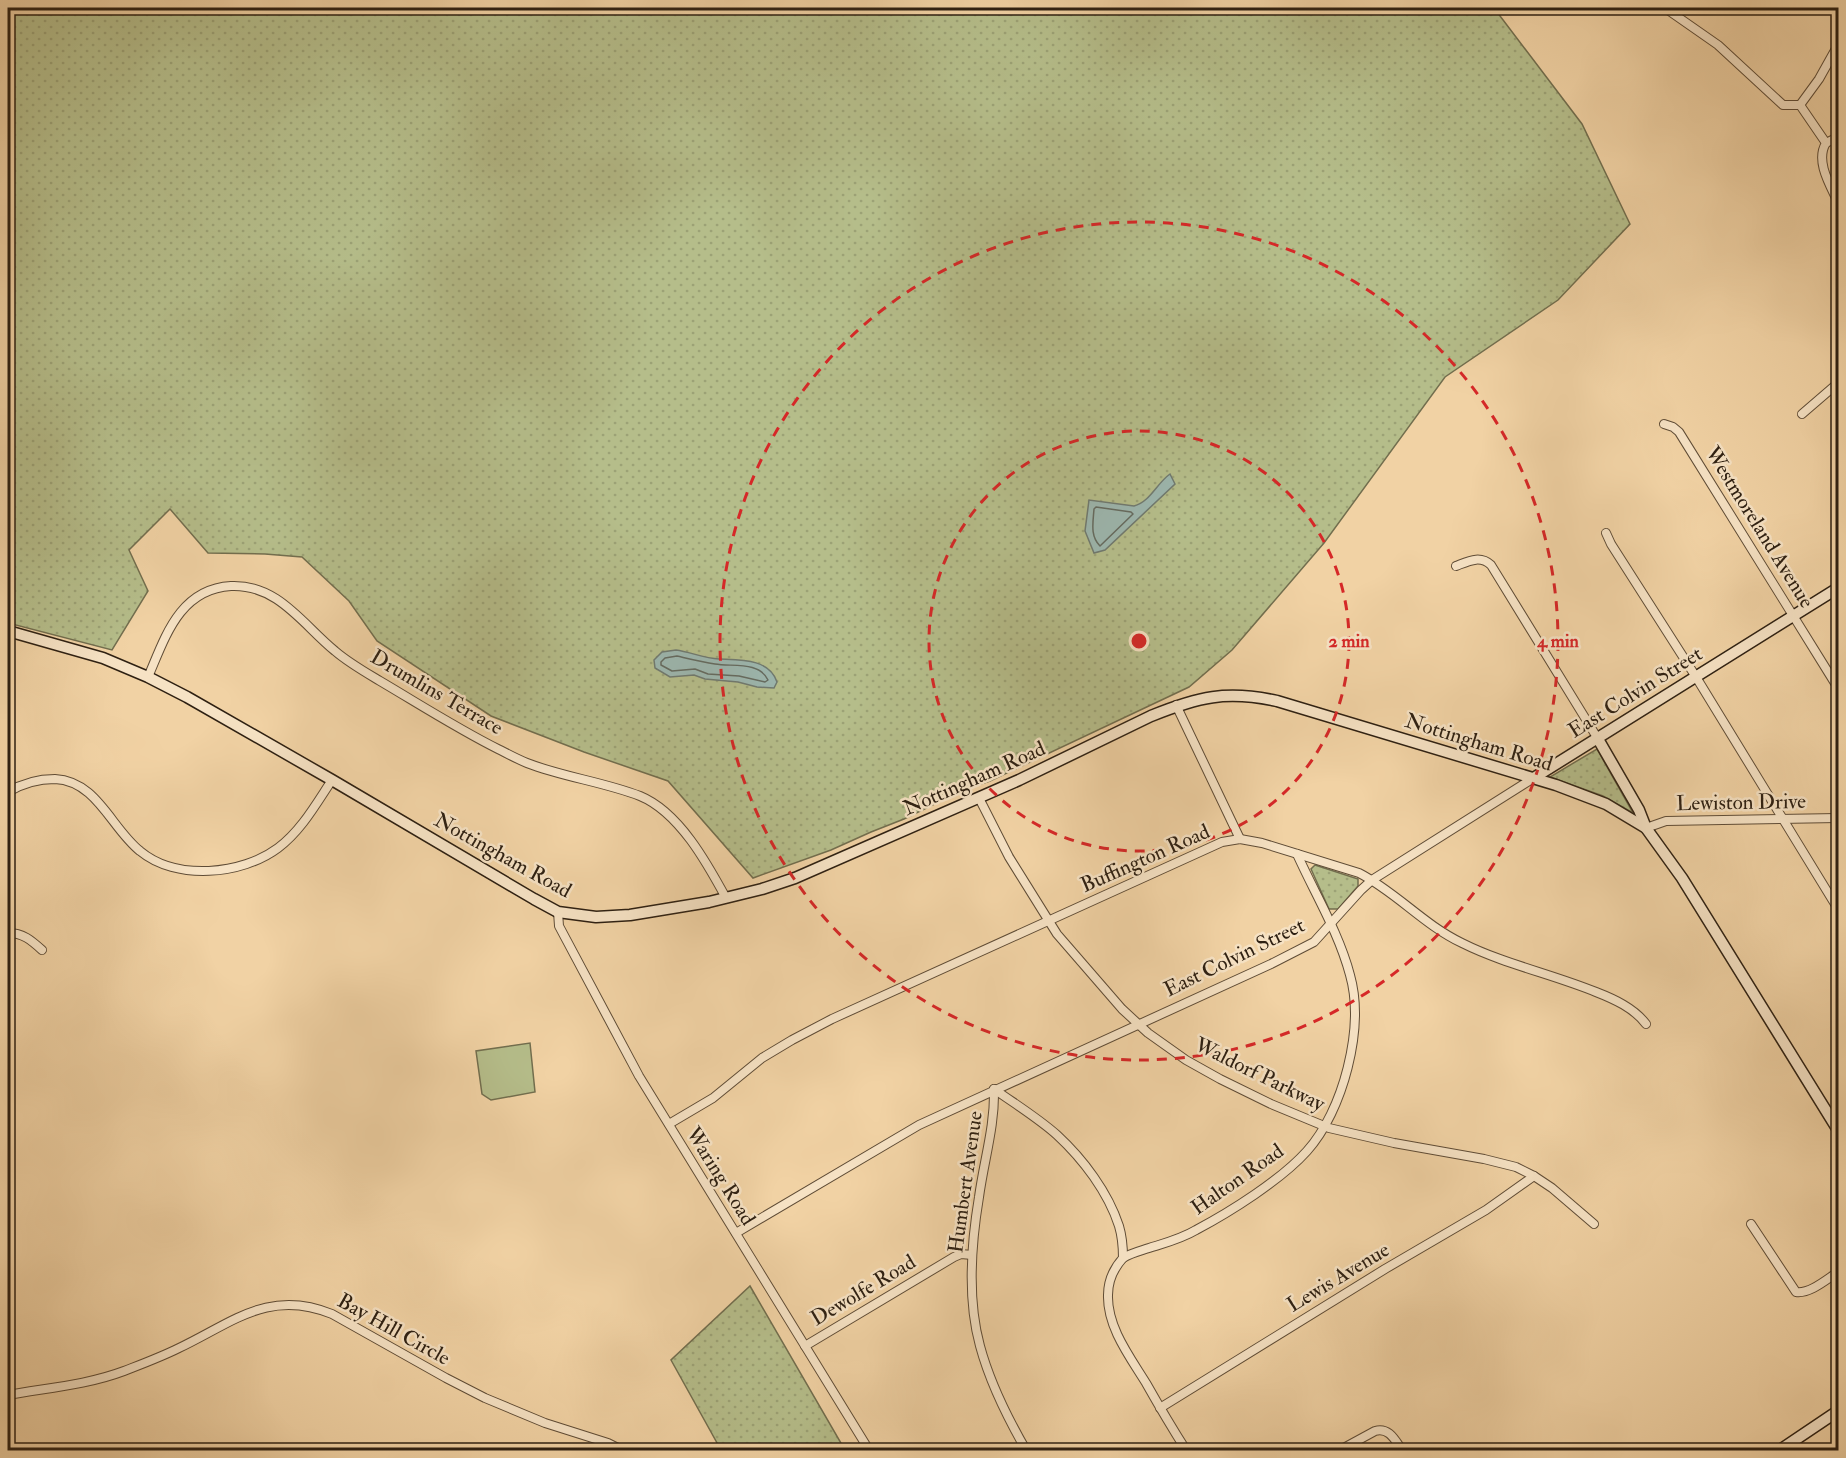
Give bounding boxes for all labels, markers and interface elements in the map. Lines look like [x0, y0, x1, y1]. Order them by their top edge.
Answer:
street label: Westmoreland Avenue [1698, 441, 1820, 613]
text: 2 min [1329, 630, 1370, 653]
text: 4 min [1536, 630, 1579, 653]
centre of rings [1129, 631, 1149, 651]
street label: East Colvin Street [1563, 640, 1708, 745]
street label: Drumlins Terrace [366, 644, 508, 741]
street label: Nottingham Road [1402, 707, 1557, 778]
street label: Nottingham Road [899, 735, 1050, 822]
street label: Lewiston Drive [1676, 788, 1806, 817]
street label: Nottingham Road [429, 807, 577, 905]
street label: Buffington Road [1076, 818, 1215, 899]
street label: East Colvin Street [1159, 912, 1309, 1003]
street label: Waldorf Parkway [1189, 1031, 1330, 1118]
street label: Humbert Avenue [942, 1109, 989, 1255]
street label: Waring Road [679, 1121, 762, 1231]
street label: Halton Road [1186, 1137, 1289, 1221]
street label: Lewis Avenue [1282, 1236, 1395, 1319]
street label: Dewolfe Road [806, 1248, 921, 1332]
street label: Bay Hill Circle [333, 1287, 455, 1372]

